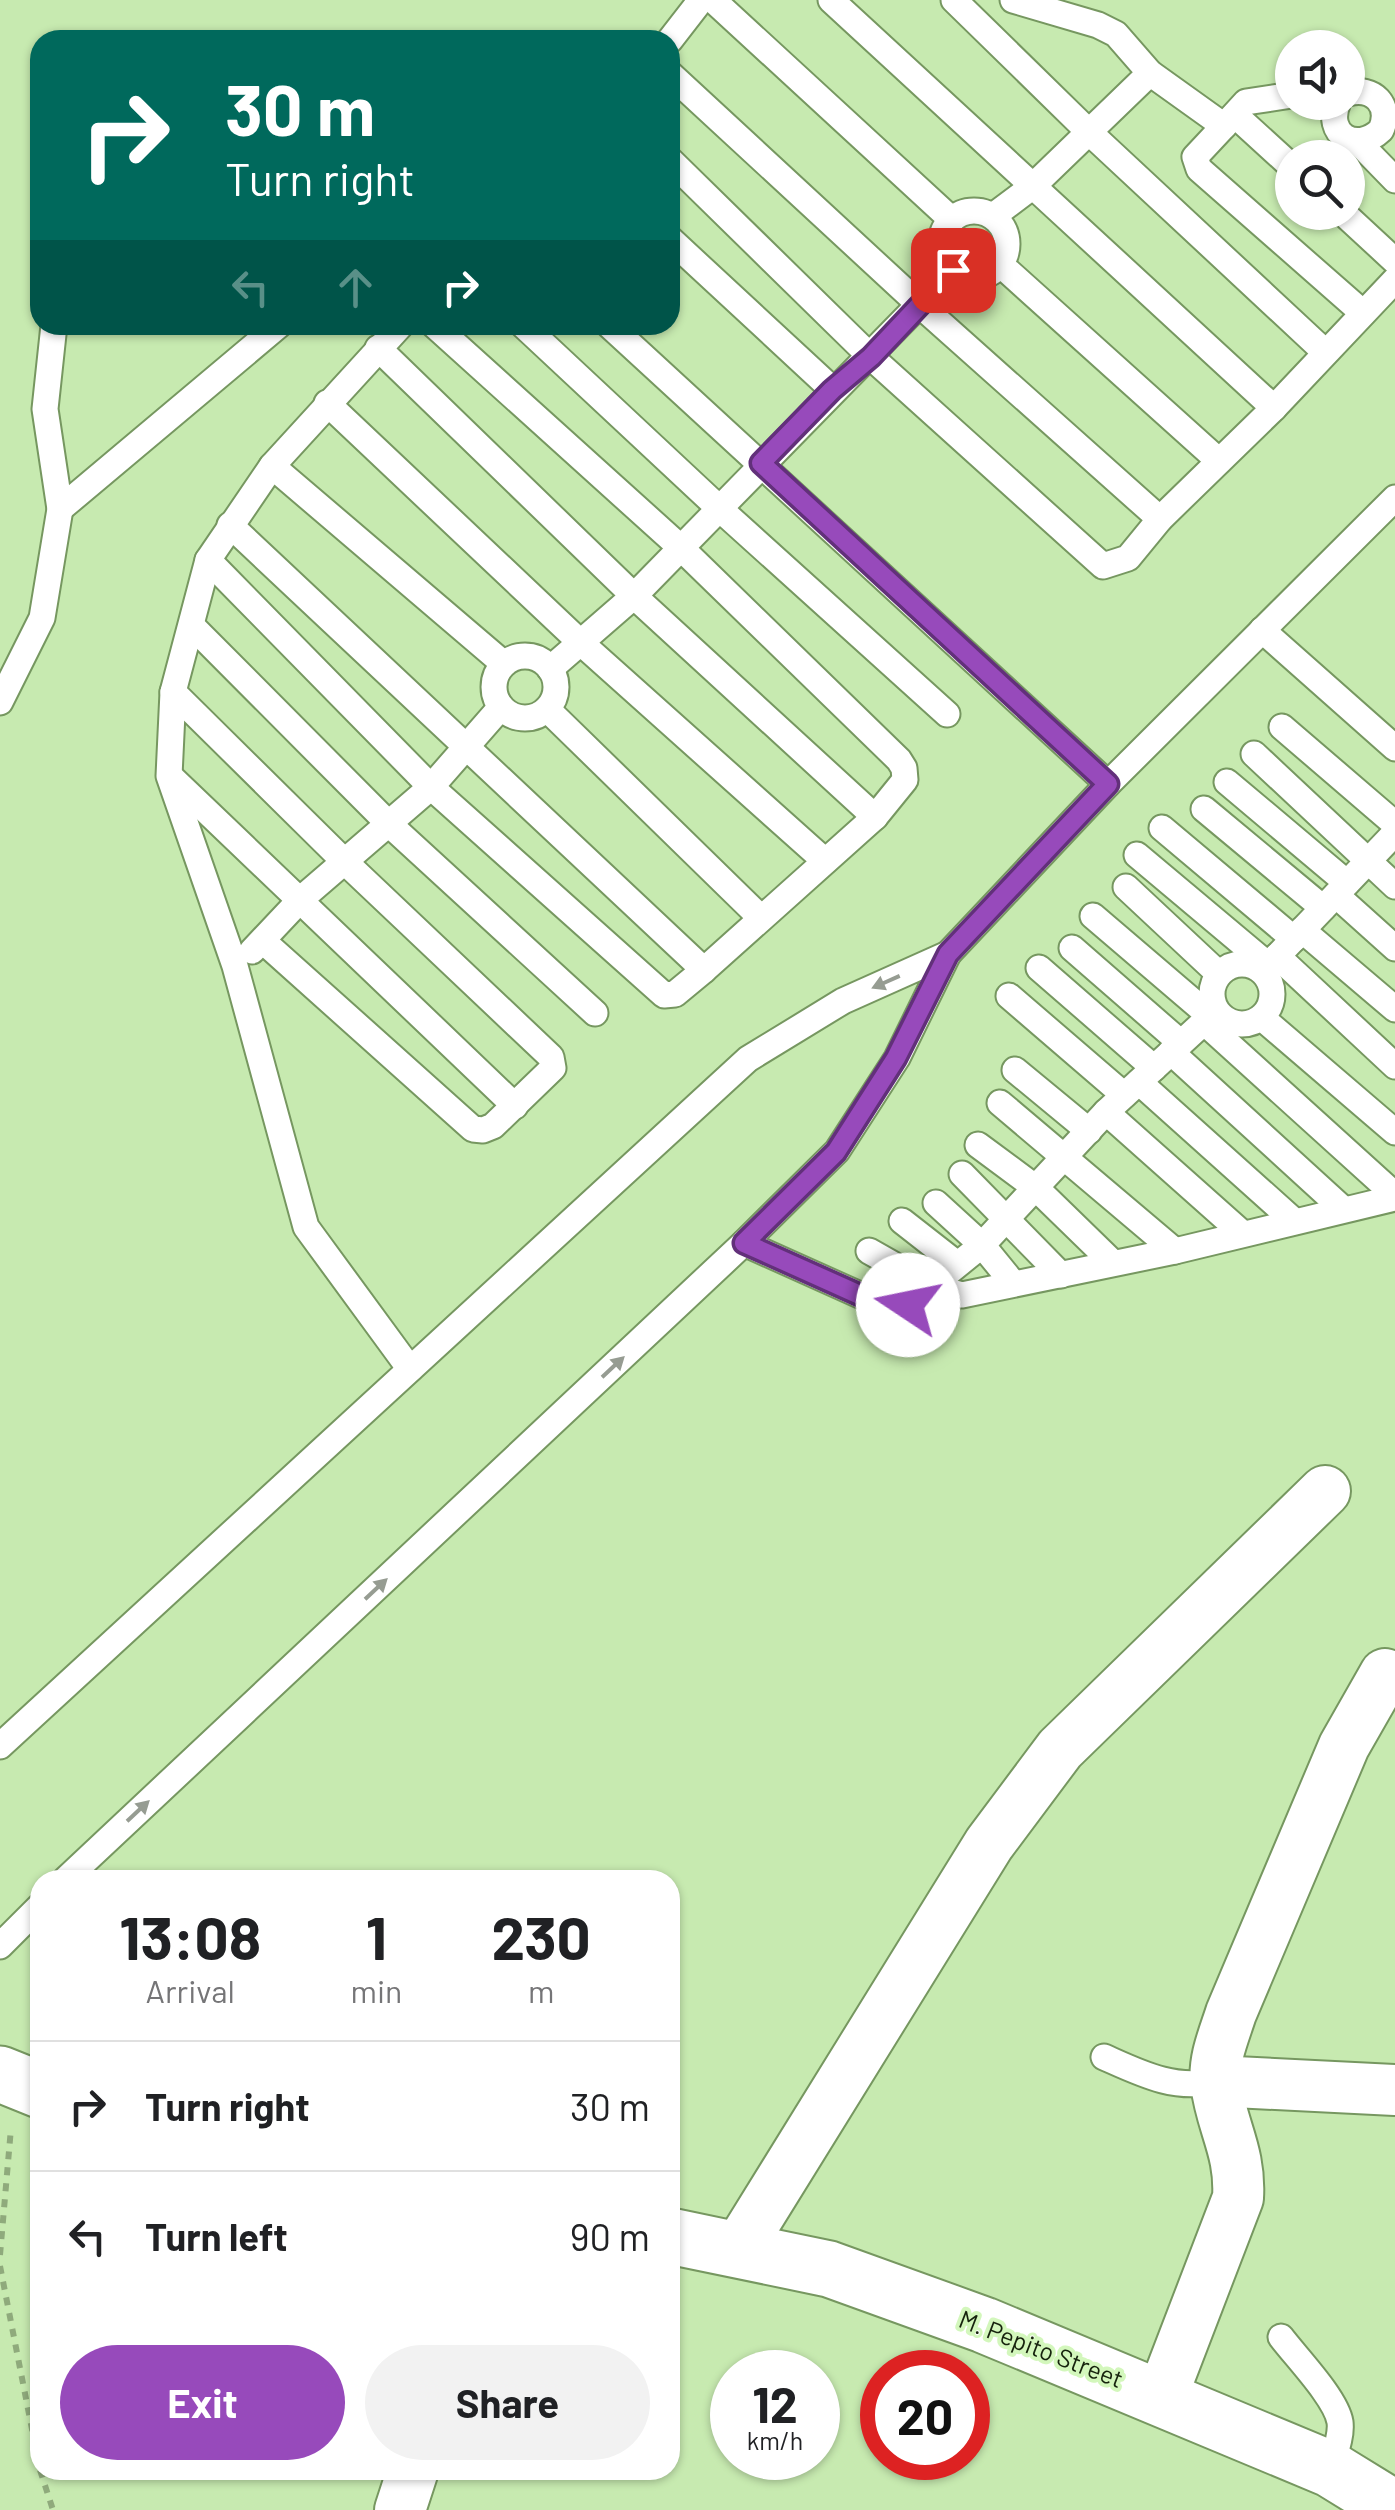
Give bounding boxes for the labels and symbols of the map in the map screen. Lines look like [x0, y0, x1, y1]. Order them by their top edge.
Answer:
pin [911, 228, 996, 313]
one-way arrow [871, 973, 900, 990]
position arrow [856, 1253, 960, 1357]
one-way arrow [600, 1356, 624, 1379]
one-way arrow [363, 1578, 387, 1601]
one-way arrow [126, 1800, 150, 1823]
street label: M. Pepito Street [955, 2303, 1128, 2393]
speed limit sign: 20 [860, 2350, 990, 2480]

